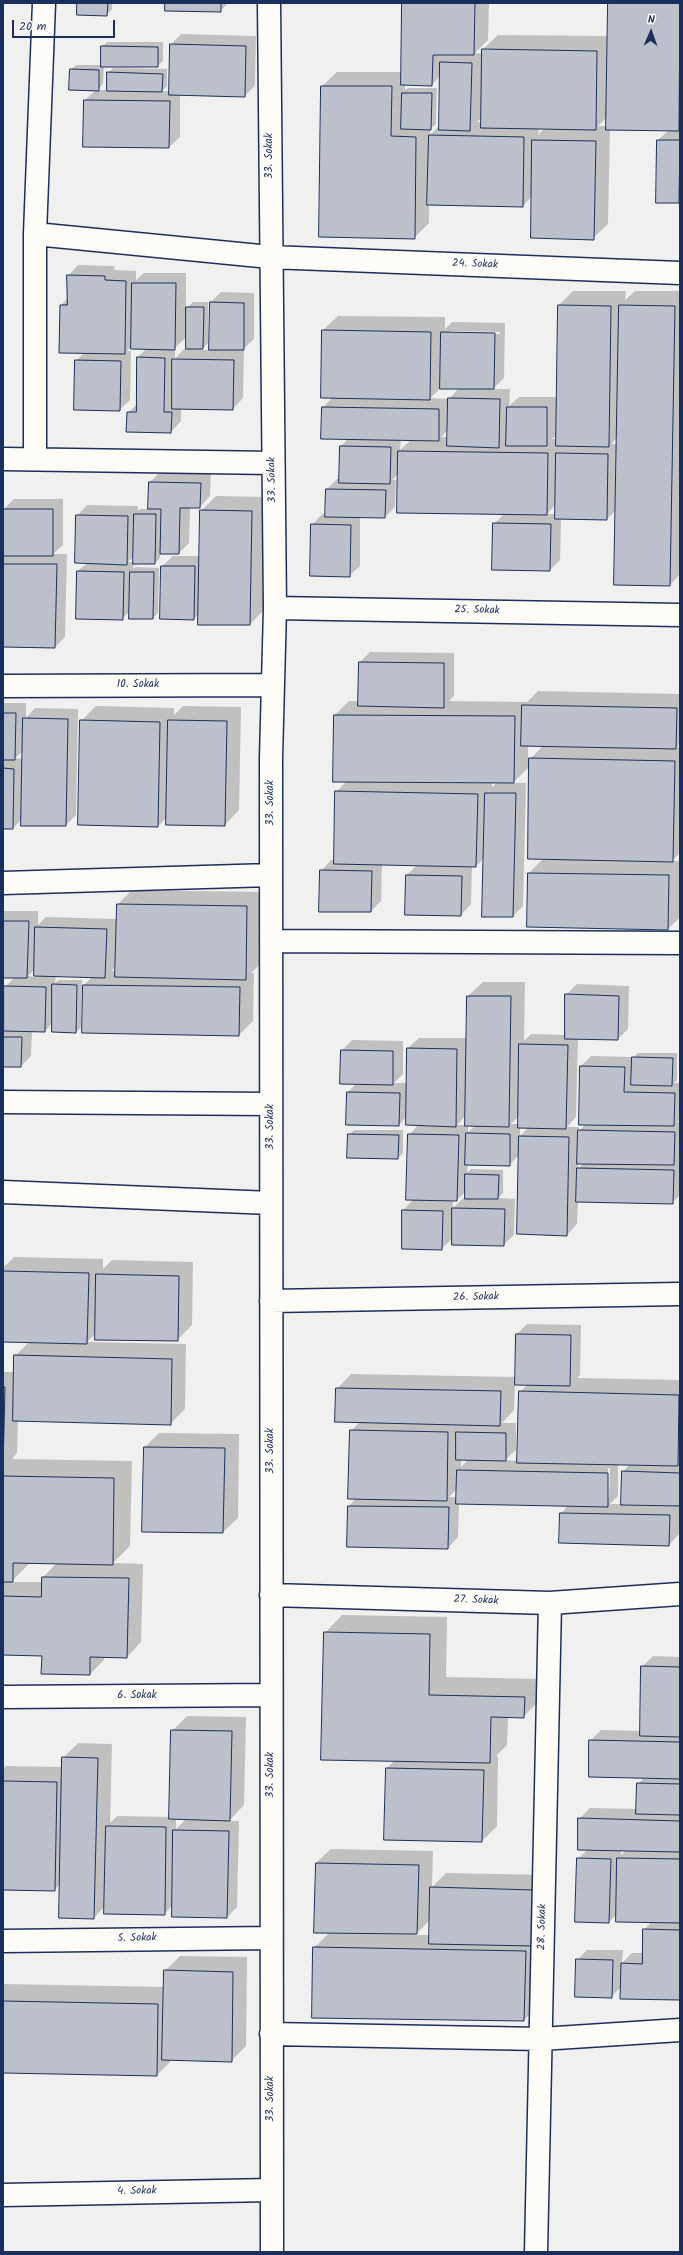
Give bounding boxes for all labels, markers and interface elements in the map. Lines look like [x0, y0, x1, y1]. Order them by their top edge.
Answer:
text: N [648, 11, 655, 29]
scale bar [14, 12, 117, 38]
north arrow [631, 12, 671, 52]
text: 20 m [19, 17, 46, 36]
street label: 33. Sokak [263, 133, 277, 179]
street label: 24. Sokak [452, 258, 498, 272]
street label: 33. Sokak [266, 457, 280, 503]
street label: 25. Sokak [454, 604, 500, 618]
street label: 10. Sokak [117, 678, 159, 692]
street label: 33. Sokak [264, 780, 278, 826]
street label: 33. Sokak [264, 1104, 278, 1150]
street label: 26. Sokak [453, 1291, 499, 1305]
street label: 33. Sokak [264, 1428, 278, 1474]
street label: 27. Sokak [453, 1594, 499, 1608]
street label: 6. Sokak [117, 1689, 157, 1703]
street label: 33. Sokak [264, 1752, 278, 1798]
street label: 28. Sokak [536, 1904, 550, 1950]
street label: 5. Sokak [117, 1932, 157, 1946]
street label: 33. Sokak [264, 2076, 278, 2122]
street label: 4. Sokak [117, 2185, 157, 2199]

